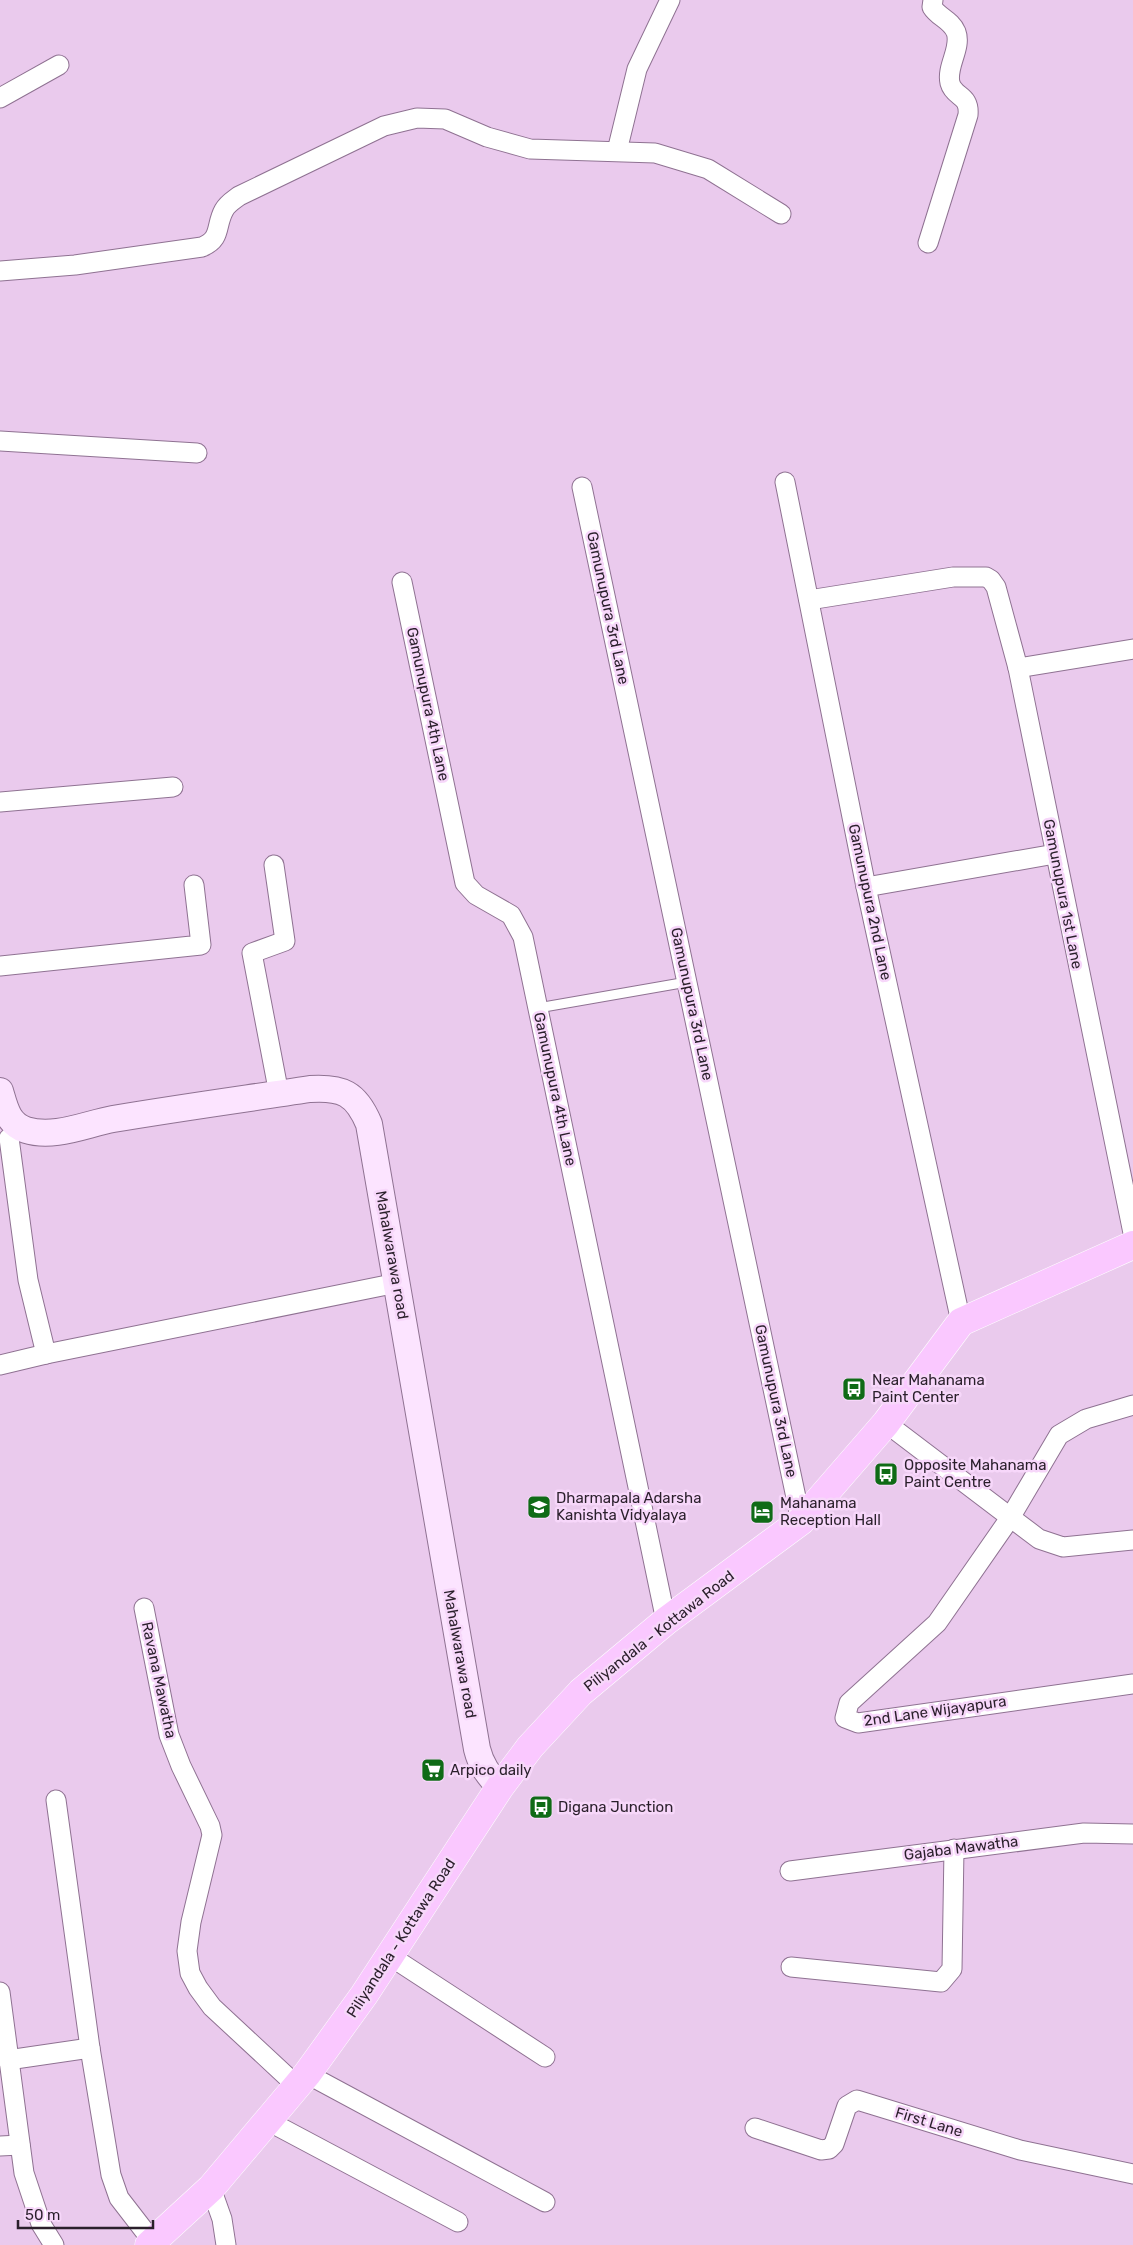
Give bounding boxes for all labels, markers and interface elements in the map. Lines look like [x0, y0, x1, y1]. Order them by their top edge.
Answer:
street label: Gamunupura 3rd Lane [583, 530, 633, 686]
street label: Gamunupura 4th Lane [403, 625, 453, 783]
street label: Gamunupura 1st Lane [1040, 818, 1086, 970]
street label: Gamunupura 2nd Lane [845, 822, 895, 982]
street label: Gamunupura 3rd Lane [667, 926, 717, 1082]
street label: Gamunupura 4th Lane [530, 1010, 580, 1168]
street label: Mahalwarawa road [372, 1189, 412, 1321]
street label: Gamunupura 3rd Lane [751, 1323, 801, 1479]
place label: Near Mahanama Paint Center [872, 1371, 985, 1406]
bus stop icon: Near Mahanama Paint Center [841, 1376, 867, 1402]
place label: Opposite Mahanama Paint Centre [904, 1456, 1046, 1491]
bus stop icon: Opposite Mahanama Paint Centre [873, 1461, 899, 1487]
place label: Dharmapala Adarsha Kanishta Vidyalaya [556, 1489, 701, 1524]
school or university icon: Dharmapala Adarsha Kanishta Vidyalaya [526, 1494, 552, 1520]
place label: Mahanama Reception Hall [780, 1494, 881, 1529]
hotel icon: Mahanama Reception Hall [749, 1499, 775, 1525]
street label: Piliyandala - Kottawa Road [580, 1567, 738, 1695]
street label: Mahalwarawa road [440, 1588, 480, 1720]
street label: Ravana Mawatha [138, 1620, 180, 1740]
street label: 2nd Lane Wijayapura [863, 1692, 1007, 1730]
supermarket icon: Arpico daily [420, 1757, 446, 1783]
place label: Arpico daily [450, 1761, 532, 1779]
bus stop icon: Digana Junction [528, 1794, 554, 1820]
place label: Digana Junction [558, 1798, 673, 1816]
street label: Gajaba Mawatha [903, 1832, 1019, 1864]
street label: Piliyandala - Kottawa Road [343, 1855, 459, 2021]
street label: First Lane [893, 2103, 965, 2141]
scale bar [18, 2198, 152, 2230]
text: 50 m [25, 2206, 60, 2224]

